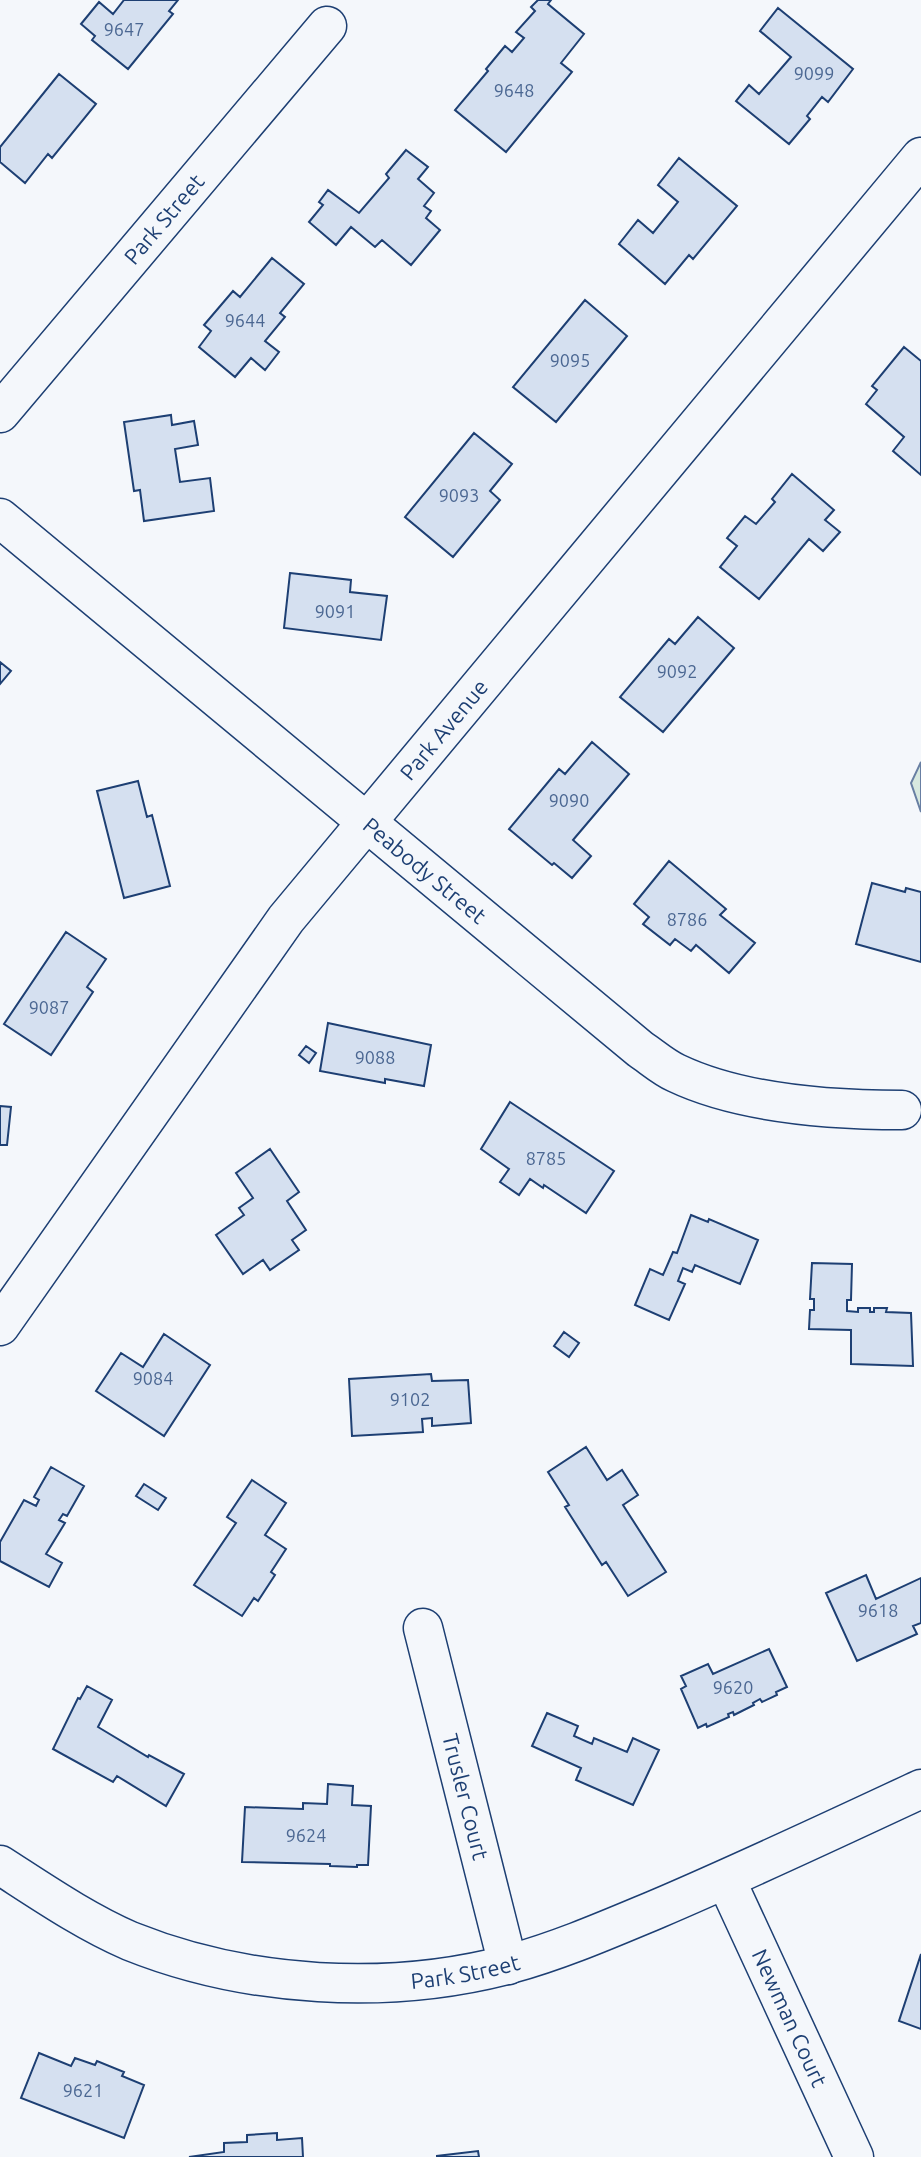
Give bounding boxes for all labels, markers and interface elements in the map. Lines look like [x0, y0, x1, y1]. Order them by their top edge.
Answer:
house number: 9647 [104, 19, 144, 39]
house number: 9099 [794, 63, 834, 83]
house number: 9648 [494, 80, 534, 100]
street label: Park Street [118, 168, 209, 269]
house number: 9644 [225, 310, 265, 330]
house number: 9095 [550, 350, 590, 370]
house number: 9093 [439, 485, 479, 505]
house number: 9091 [315, 601, 355, 621]
house number: 9092 [657, 661, 697, 681]
street label: Park Avenue [395, 674, 492, 784]
house number: 9090 [549, 790, 589, 810]
street label: Peabody Street [359, 812, 492, 928]
house number: 8786 [667, 909, 707, 929]
house number: 9087 [29, 997, 69, 1017]
house number: 9088 [355, 1047, 395, 1067]
house number: 8785 [526, 1148, 566, 1168]
house number: 9084 [133, 1368, 173, 1388]
house number: 9102 [390, 1389, 430, 1409]
house number: 9618 [858, 1600, 898, 1620]
house number: 9620 [713, 1677, 753, 1697]
street label: Trusler Court [438, 1731, 494, 1863]
house number: 9624 [286, 1825, 326, 1845]
street label: Newman Court [748, 1945, 833, 2091]
street label: Park Street [410, 1949, 523, 1993]
house number: 9621 [63, 2080, 103, 2100]

